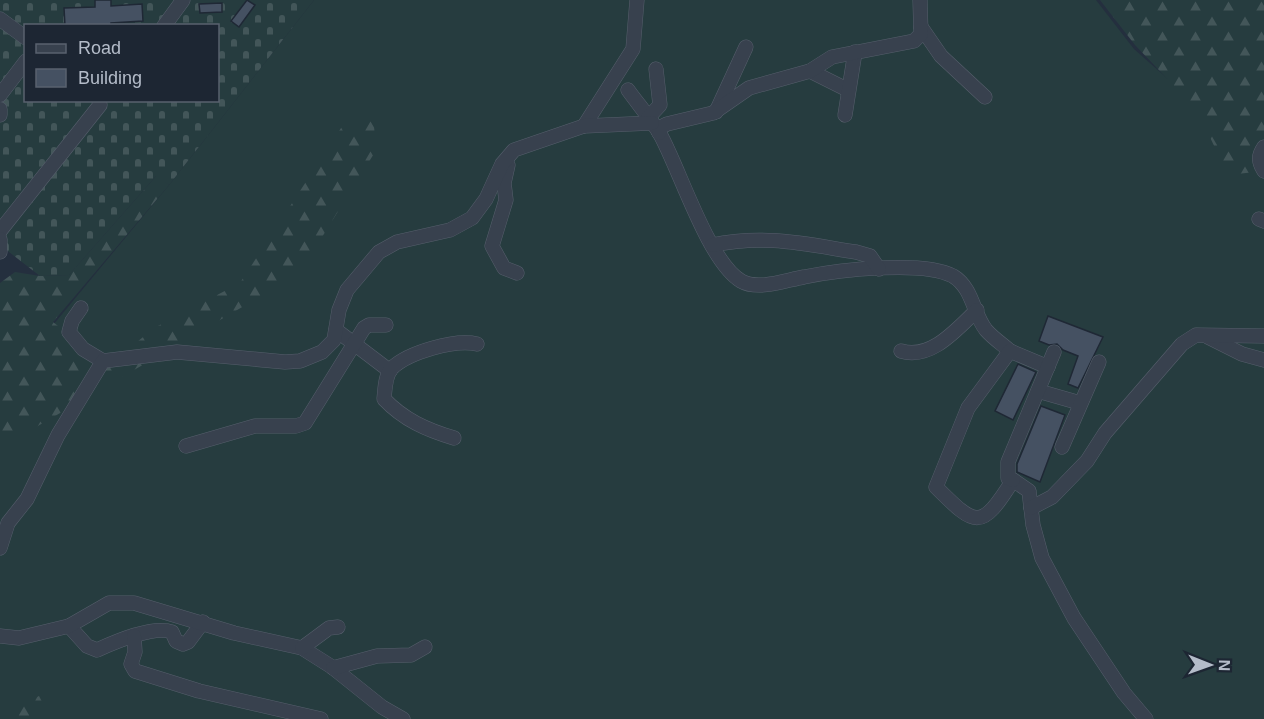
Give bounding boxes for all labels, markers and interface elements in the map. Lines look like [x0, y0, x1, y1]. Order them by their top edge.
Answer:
legend [24, 24, 219, 102]
text: Road [78, 38, 121, 58]
text: Building [78, 68, 142, 88]
north arrow [1180, 635, 1240, 695]
text: N [1216, 659, 1233, 671]

